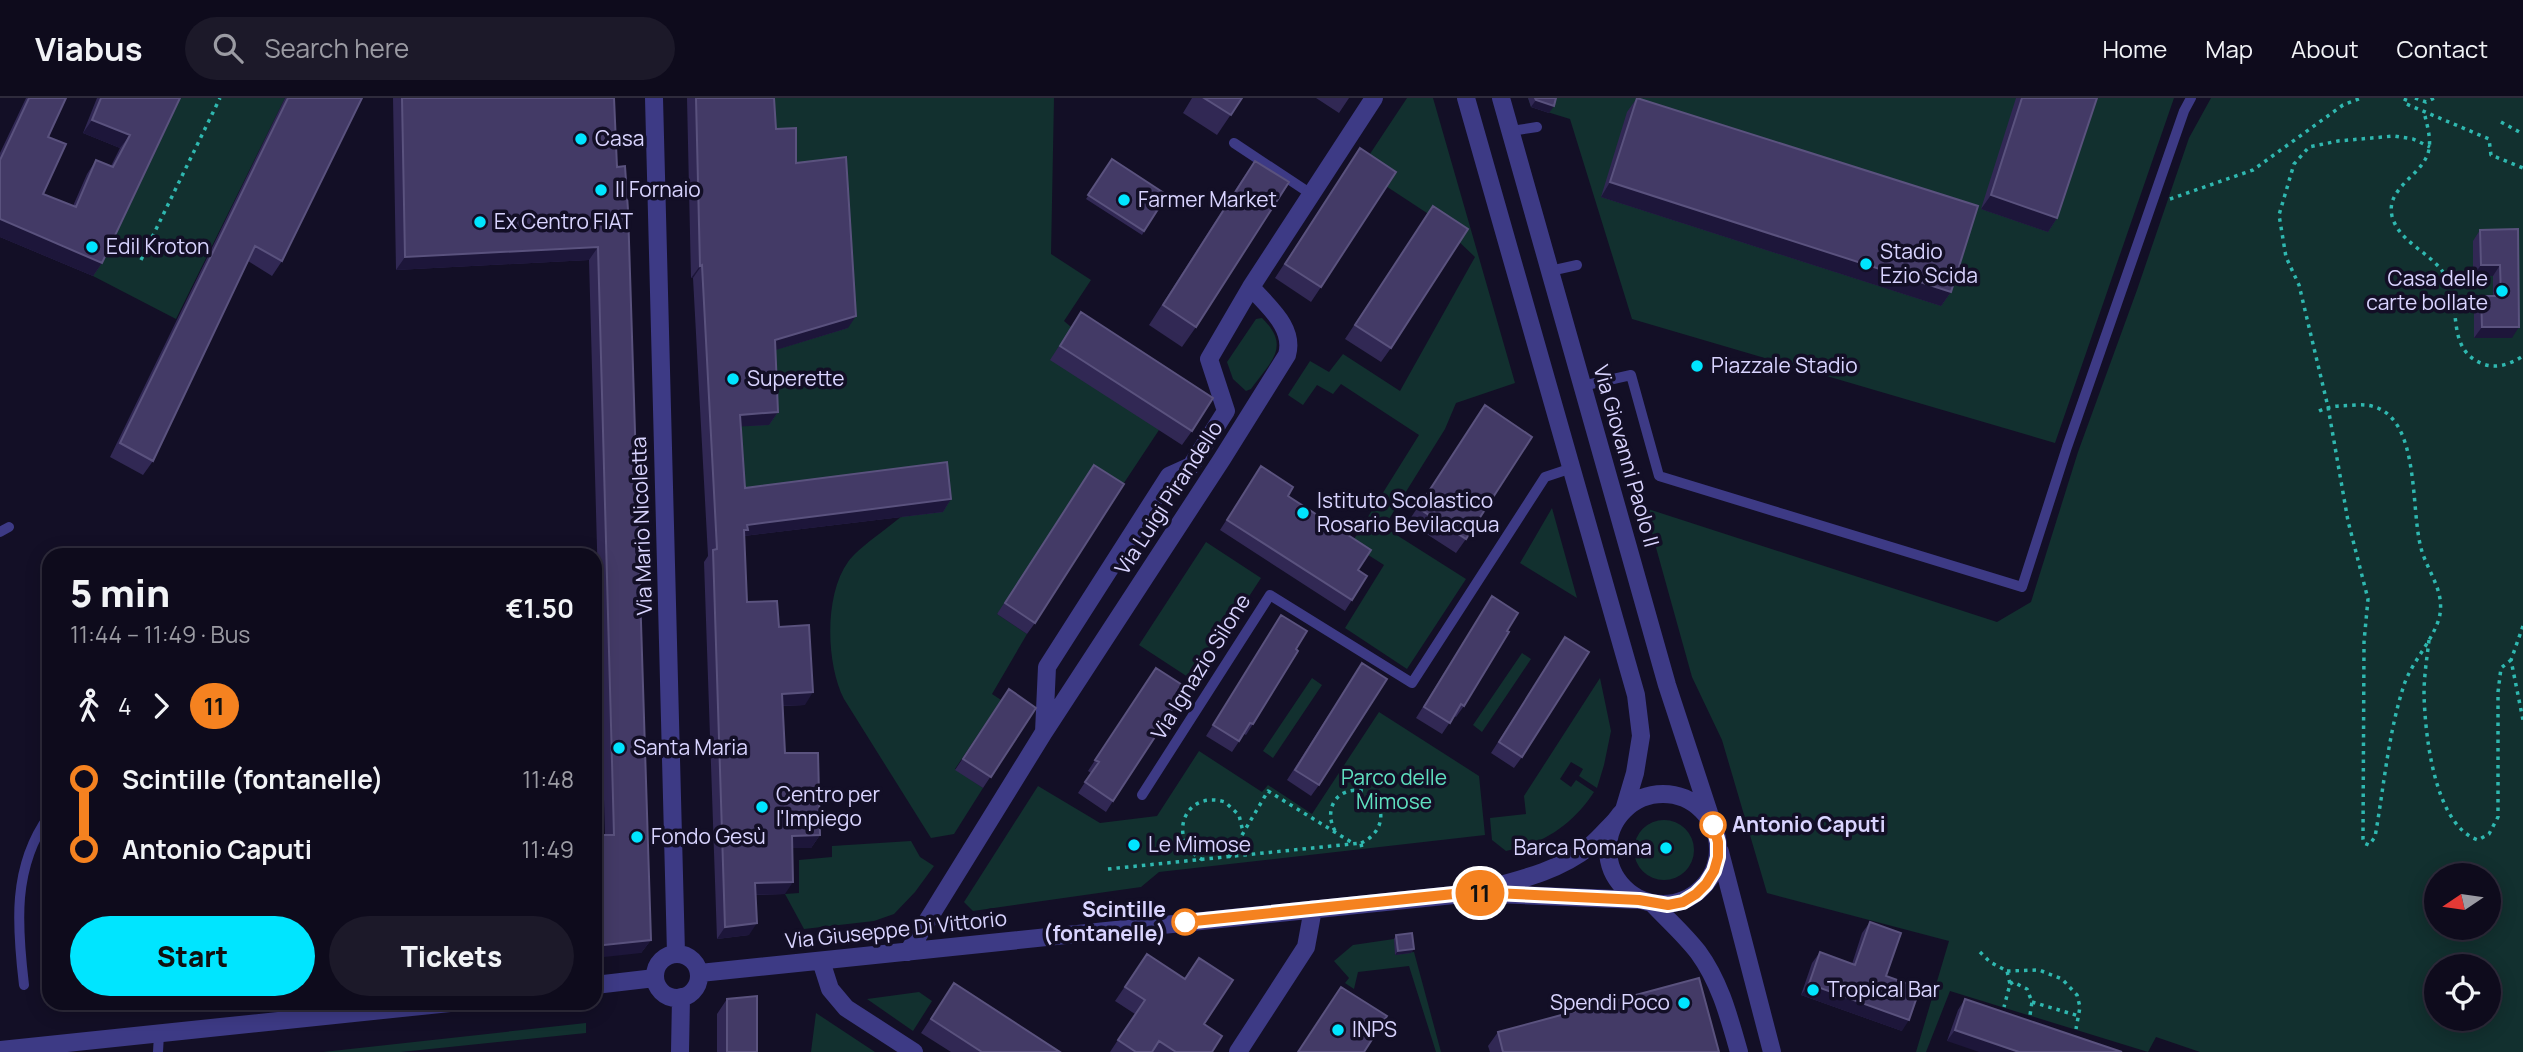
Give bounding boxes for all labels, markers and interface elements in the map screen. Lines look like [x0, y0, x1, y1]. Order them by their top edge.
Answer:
search box [185, 17, 675, 80]
text: Viabus [35, 26, 143, 71]
icon: search [209, 29, 247, 67]
text: Search here [265, 30, 409, 66]
text: Home [2102, 32, 2167, 65]
text: Map [2205, 32, 2253, 65]
text: About [2291, 32, 2359, 65]
text: Contact [2397, 32, 2488, 65]
place label: Casa [595, 124, 644, 152]
marker: Casa [573, 131, 589, 147]
place label: Il Fornaio [615, 175, 701, 203]
marker: Il Fornaio [593, 182, 609, 198]
place label: Farmer Market [1138, 185, 1277, 213]
marker: Farmer Market [1116, 192, 1132, 208]
place label: Ex Centro FIAT [494, 207, 634, 235]
marker: Ex Centro FIAT [472, 214, 488, 230]
place label: Edil Kroton [106, 232, 210, 260]
place label: Stadio Ezio Scida [1880, 237, 1978, 289]
marker: Edil Kroton [84, 239, 100, 255]
marker: Stadio Ezio Scida [1858, 256, 1874, 272]
place label: Casa delle carte bollate [2366, 264, 2488, 316]
marker: Casa delle carte bollate [2494, 283, 2510, 299]
place label: Piazzale Stadio [1711, 351, 1858, 379]
marker: Piazzale Stadio [1689, 358, 1705, 374]
street label: Via Giovanni Paolo II [1588, 361, 1666, 550]
place label: Superette [747, 364, 845, 392]
marker: Superette [725, 371, 741, 387]
street label: Via Luigi Pirandello [1108, 415, 1228, 580]
street label: Via Mario Nicoletta [624, 436, 658, 616]
place label: Istituto Scolastico Rosario Bevilacqua [1317, 486, 1499, 538]
marker: Istituto Scolastico Rosario Bevilacqua [1295, 505, 1311, 521]
text: 5 min [70, 566, 170, 618]
street label: Via Ignazio Silone [1144, 588, 1256, 745]
text: €1.50 [506, 590, 574, 626]
text: 11:44 – 11:49 · Bus [70, 618, 250, 650]
icon: walk [70, 687, 108, 725]
icon: forward [142, 687, 180, 725]
text: 11 [204, 689, 225, 722]
text: 4 [118, 690, 132, 722]
place label: Santa Maria [633, 733, 748, 761]
marker: Santa Maria [611, 740, 627, 756]
text: Scintille (fontanelle) [122, 761, 384, 797]
text: 11:48 [522, 763, 574, 795]
park label: Parco delle Mimose [1341, 763, 1447, 815]
place label: Centro per l'Impiego [776, 780, 881, 832]
marker: Centro per l'Impiego [754, 799, 770, 815]
place label: Antonio Caputi [1732, 810, 1886, 838]
marker: Antonio Caputi [1700, 812, 1726, 838]
place label: Fondo Gesù [651, 822, 766, 850]
marker: Fondo Gesù [629, 829, 645, 845]
place label: Le Mimose [1148, 830, 1251, 858]
text: Antonio Caputi [122, 831, 312, 867]
text: 11:49 [522, 833, 574, 865]
place label: Barca Romana [1513, 833, 1652, 861]
marker: Le Mimose [1126, 837, 1142, 853]
marker: Barca Romana [1658, 840, 1674, 856]
north arrow [2424, 863, 2501, 940]
map controls [2424, 863, 2501, 1031]
line badge: 11 [1448, 870, 1512, 916]
text: 11 [1469, 876, 1491, 909]
place label: Scintille (fontanelle) [1043, 895, 1166, 947]
street label: Via Giuseppe Di Vittorio [784, 903, 1008, 955]
marker: Scintille (fontanelle) [1172, 909, 1198, 935]
button: Start [70, 916, 315, 996]
button: Tickets [329, 916, 574, 996]
button: locate [2424, 954, 2501, 1031]
place label: Tropical Bar [1827, 975, 1940, 1003]
marker: Tropical Bar [1805, 982, 1821, 998]
place label: Spendi Poco [1550, 988, 1670, 1016]
marker: Spendi Poco [1676, 995, 1692, 1011]
place label: INPS [1352, 1015, 1397, 1043]
marker: INPS [1330, 1022, 1346, 1038]

